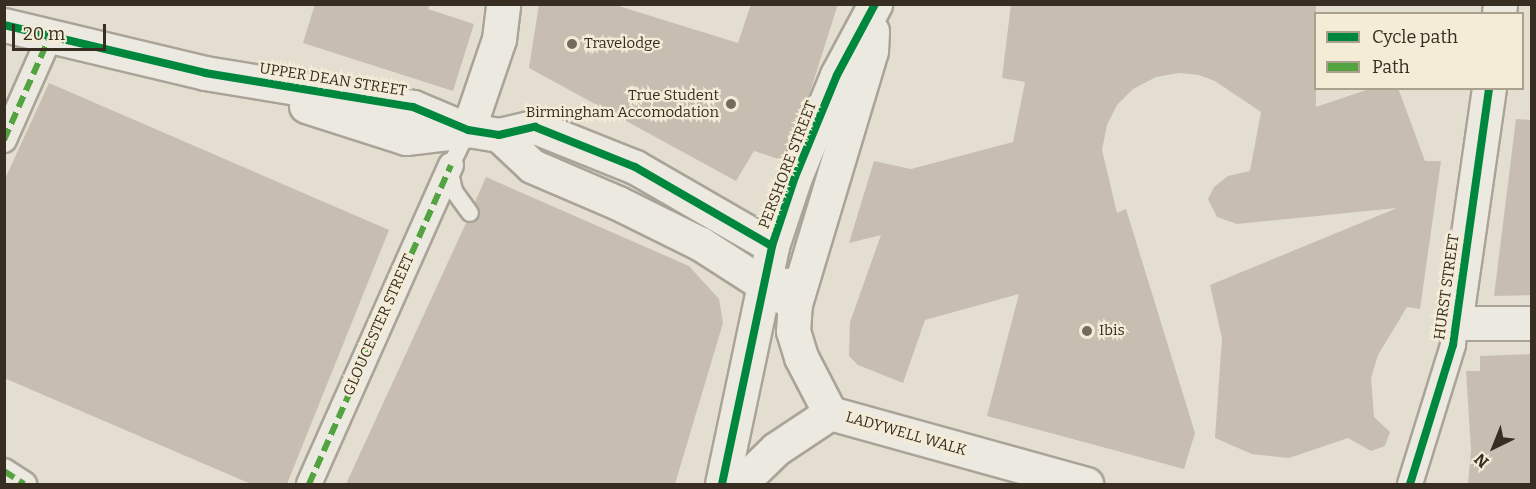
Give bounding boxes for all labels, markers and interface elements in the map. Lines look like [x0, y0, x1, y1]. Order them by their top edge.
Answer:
scale bar [15, 12, 110, 50]
legend [1314, 12, 1524, 90]
text: 20 m [23, 23, 65, 45]
text: Cycle path [1372, 26, 1458, 48]
place label: Travelodge [584, 35, 660, 53]
marker: Travelodge [565, 37, 579, 51]
text: Path [1372, 56, 1410, 78]
street label: UPPER DEAN STREET [258, 59, 408, 101]
place label: True Student Birmingham Accomodation [526, 86, 719, 121]
marker: True Student Birmingham Accomodation [724, 97, 738, 111]
street label: PERSHORE STREET [755, 99, 821, 231]
street label: HURST STREET [1431, 233, 1463, 341]
street label: GLOUCESTER STREET [340, 251, 418, 399]
place label: Ibis [1099, 322, 1125, 340]
marker: Ibis [1080, 324, 1094, 338]
street label: LADYWELL WALK [843, 408, 969, 460]
north arrow [1464, 417, 1524, 477]
text: N [1470, 449, 1492, 472]

